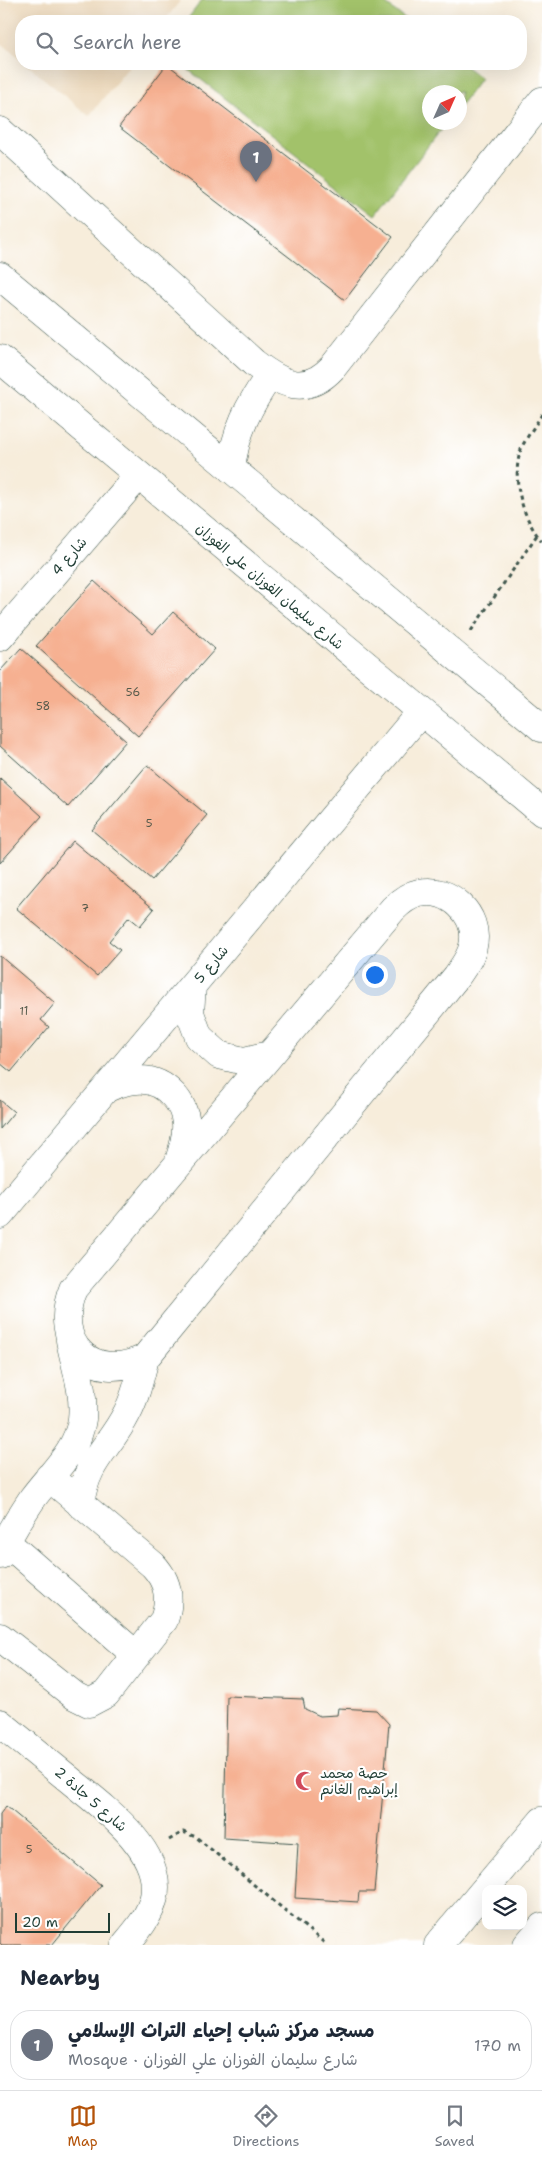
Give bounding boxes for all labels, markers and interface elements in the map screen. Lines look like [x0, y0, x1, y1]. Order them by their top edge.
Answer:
search box [15, 15, 527, 70]
icon: search [33, 29, 61, 57]
text: Search here [73, 30, 182, 55]
north arrow [422, 85, 467, 130]
pin: 1 [240, 141, 272, 182]
street label: شارع سليمان الفوزان علي الفوزان [190, 519, 348, 656]
street label: شارع 4 [47, 533, 91, 580]
house number: 56 [126, 685, 140, 700]
house number: 58 [36, 699, 50, 714]
house number: 5 [146, 816, 153, 831]
house number: 7 [81, 901, 89, 916]
street label: شارع 5 [190, 941, 233, 987]
your location [362, 962, 388, 988]
house number: 11 [20, 1004, 28, 1019]
street label: شارع 5 جادة 2 [50, 1763, 131, 1836]
place label: حصة محمد إبراهيم الغانم [320, 1764, 398, 1800]
mosque icon: حصة محمد إبراهيم الغانم [294, 1770, 316, 1792]
house number: 5 [26, 1842, 33, 1857]
map controls [482, 1885, 527, 1930]
button: layers [482, 1885, 527, 1930]
scale bar [15, 1910, 110, 1933]
text: 20 m [22, 1913, 58, 1931]
text: Nearby [20, 1964, 100, 1992]
text: مسجد مركز شباب إحياء التراث الإسلامي [68, 2018, 374, 2043]
text: 1 [33, 2035, 41, 2056]
text: 170 m [474, 2035, 521, 2056]
text: Mosque · شارع سليمان الفوزان علي الفوزان [68, 2049, 358, 2070]
tab: Map [68, 2102, 98, 2150]
tab: Directions [233, 2102, 299, 2150]
tab: Saved [435, 2102, 474, 2150]

